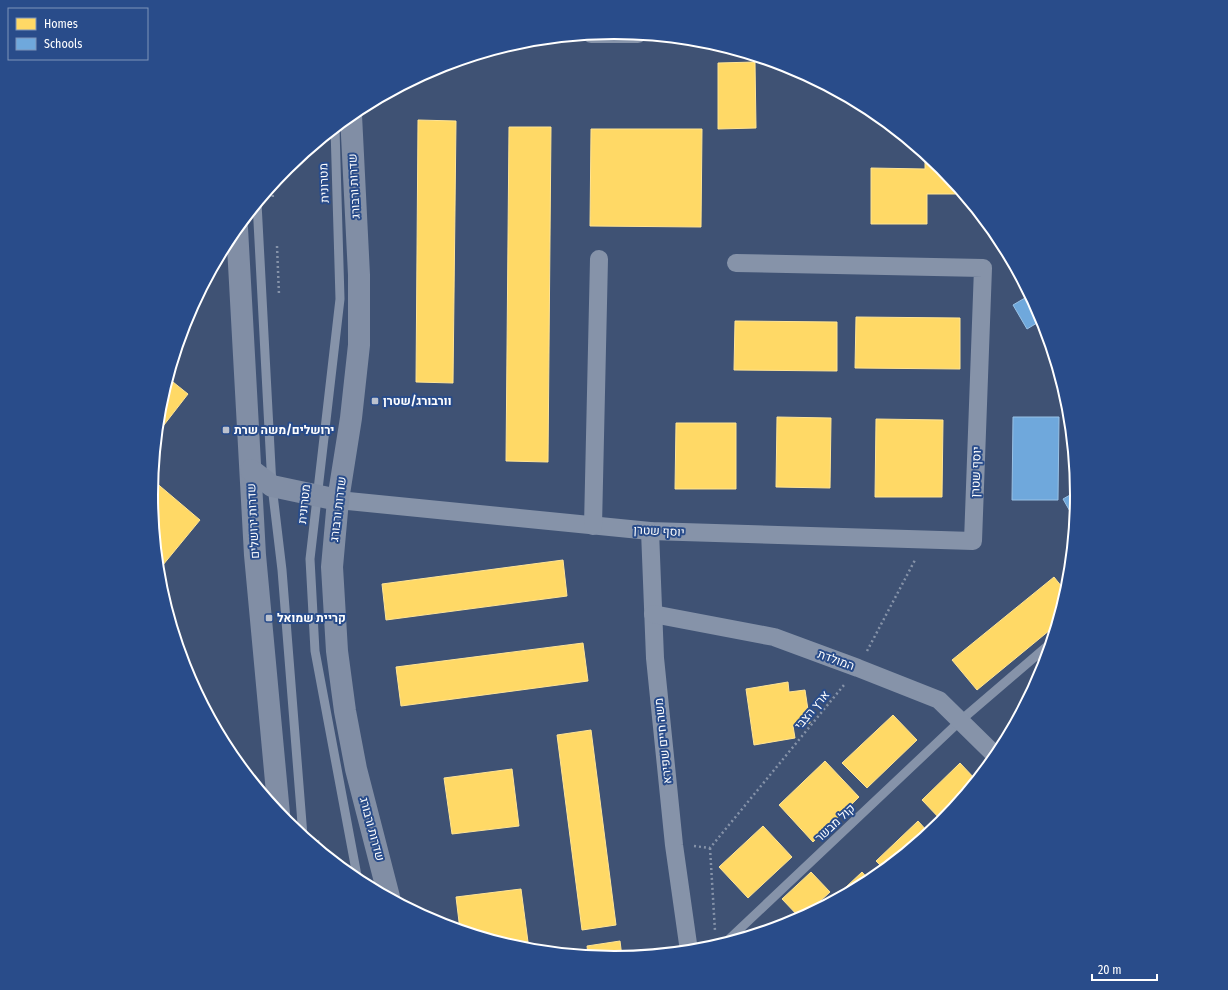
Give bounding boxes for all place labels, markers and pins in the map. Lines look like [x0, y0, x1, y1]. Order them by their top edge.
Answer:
place label: וורבורג/שטרן [383, 394, 451, 408]
marker: וורבורג/שטרן [370, 396, 380, 406]
place label: ירושלים/משה שרת [234, 423, 334, 437]
marker: ירושלים/משה שרת [221, 425, 231, 435]
place label: קריית שמואל [277, 611, 346, 625]
marker: קריית שמואל [264, 613, 274, 623]

